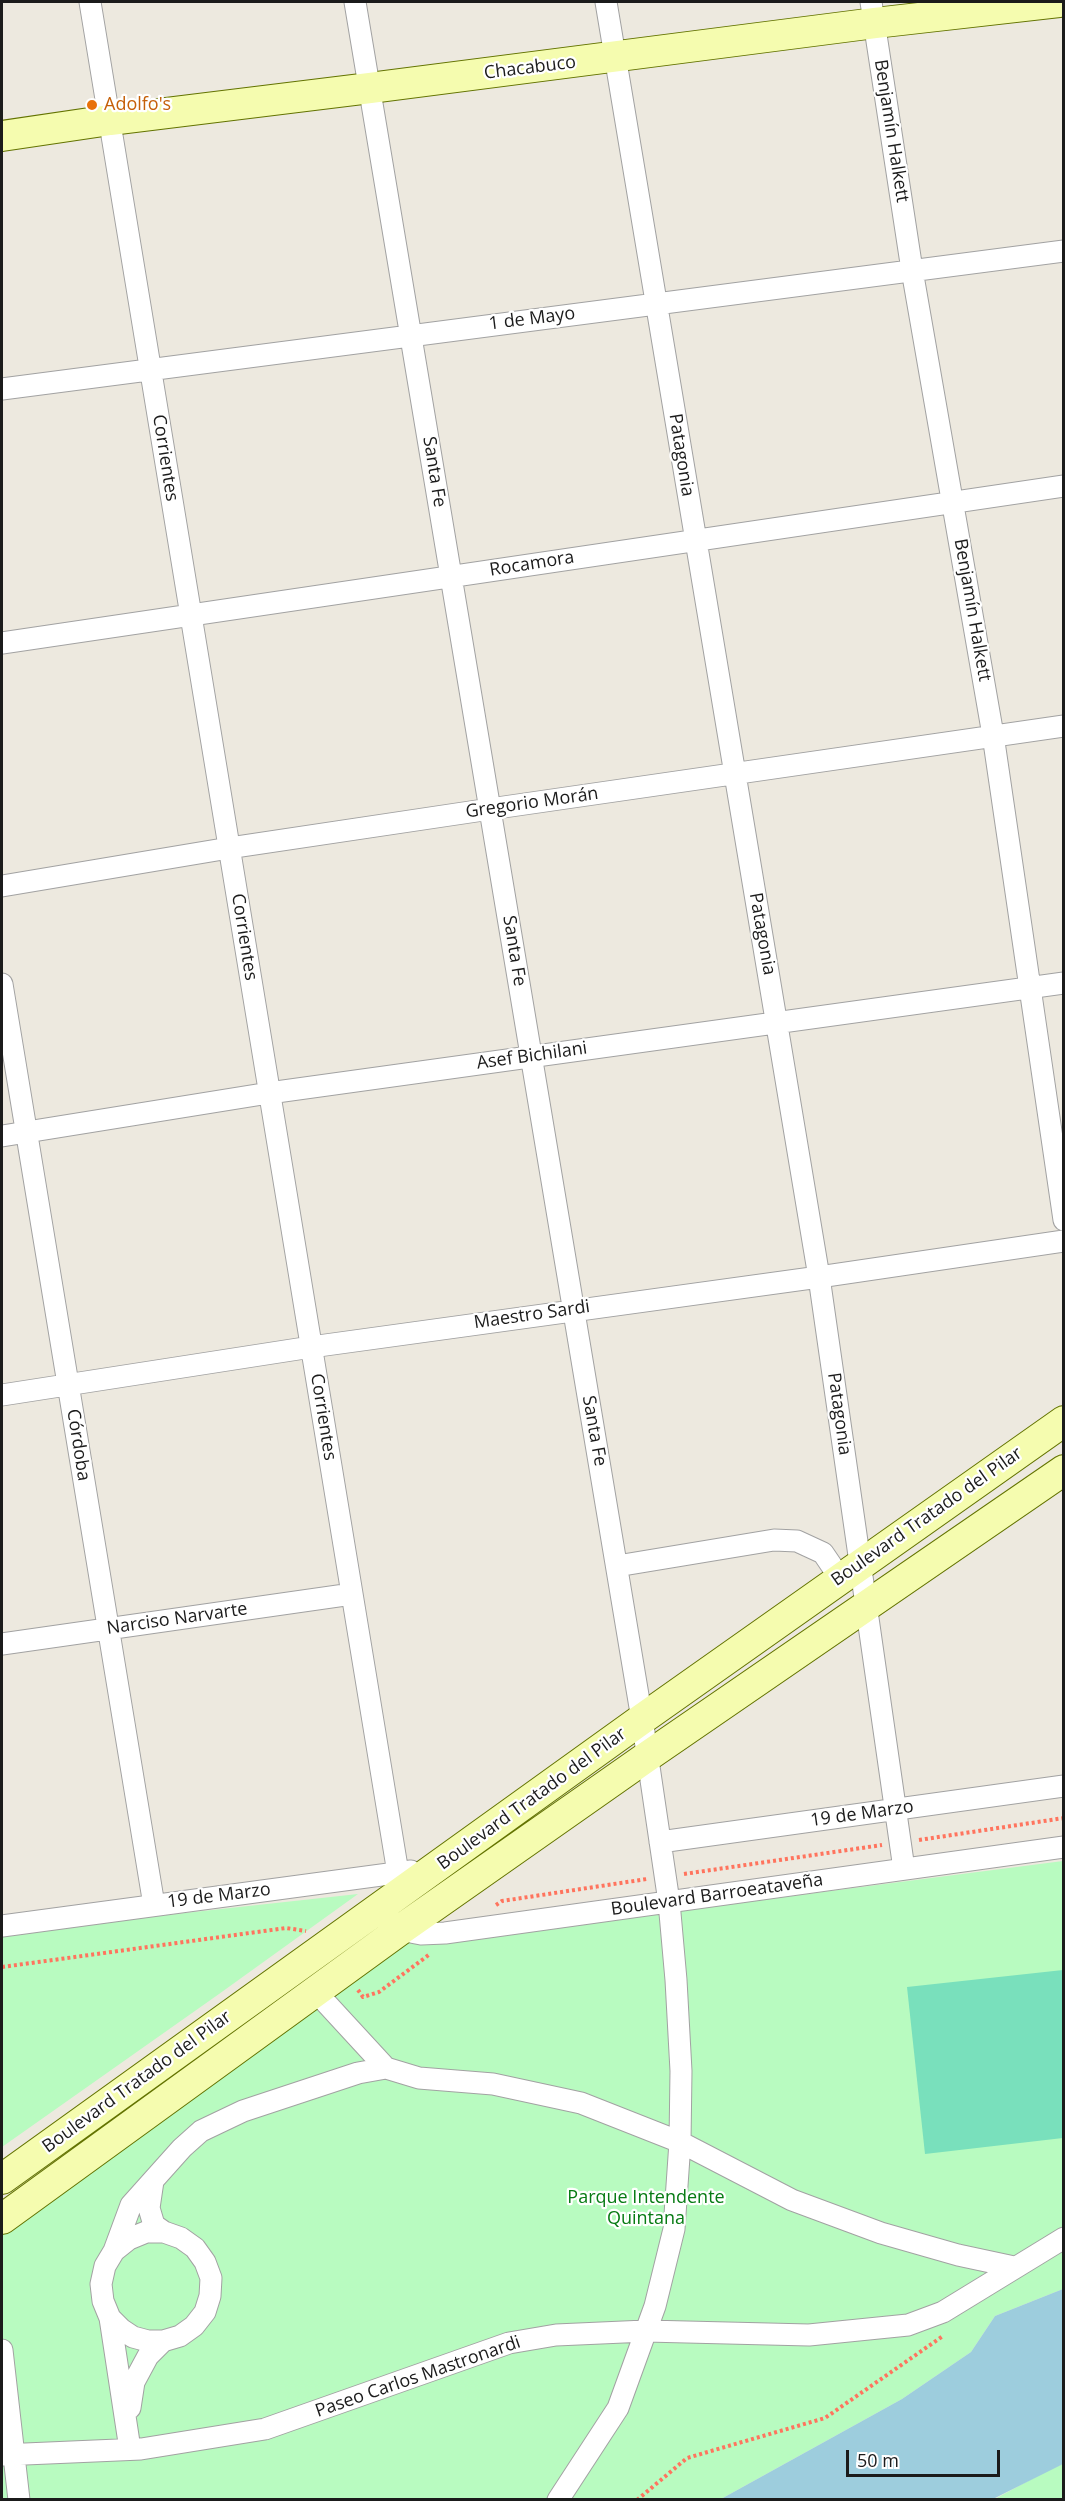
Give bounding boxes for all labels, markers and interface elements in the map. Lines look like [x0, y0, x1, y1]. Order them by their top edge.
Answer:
street label: Chacabuco [483, 52, 577, 84]
street label: Benjamín Halkett [869, 58, 913, 204]
place label: Adolfo's [104, 94, 171, 116]
marker: Adolfo's [85, 98, 99, 112]
street label: 1 de Mayo [488, 303, 576, 335]
street label: Patagonia [664, 412, 698, 498]
street label: Corrientes [147, 413, 183, 503]
street label: Santa Fe [418, 435, 450, 509]
street label: Benjamín Halkett [949, 537, 995, 683]
street label: Rocamora [488, 547, 576, 581]
street label: Gregorio Morán [464, 783, 600, 823]
street label: Patagonia [744, 891, 780, 977]
street label: Corrientes [226, 892, 262, 982]
street label: Santa Fe [498, 914, 530, 988]
street label: Asef Bichilani [475, 1038, 589, 1074]
street label: Maestro Sardi [473, 1296, 591, 1334]
street label: Patagonia [822, 1371, 856, 1457]
street label: Corrientes [305, 1372, 341, 1462]
street label: Santa Fe [577, 1394, 611, 1468]
street label: Córdoba [62, 1408, 94, 1482]
street label: Boulevard Tratado del Pilar [827, 1443, 1027, 1591]
street label: Narciso Narvarte [105, 1598, 249, 1640]
street label: Boulevard Tratado del Pilar [433, 1723, 631, 1875]
street label: 19 de Marzo [809, 1796, 915, 1832]
street label: Boulevard Barroeataveña [610, 1869, 824, 1921]
street label: 19 de Marzo [166, 1879, 272, 1913]
street label: Boulevard Tratado del Pilar [38, 2006, 236, 2158]
park label: Parque Intendente Quintana [567, 2187, 725, 2230]
street label: Paseo Carlos Mastronardi [313, 2332, 523, 2422]
scale bar [849, 2438, 1004, 2476]
text: 50 m [857, 2448, 899, 2472]

